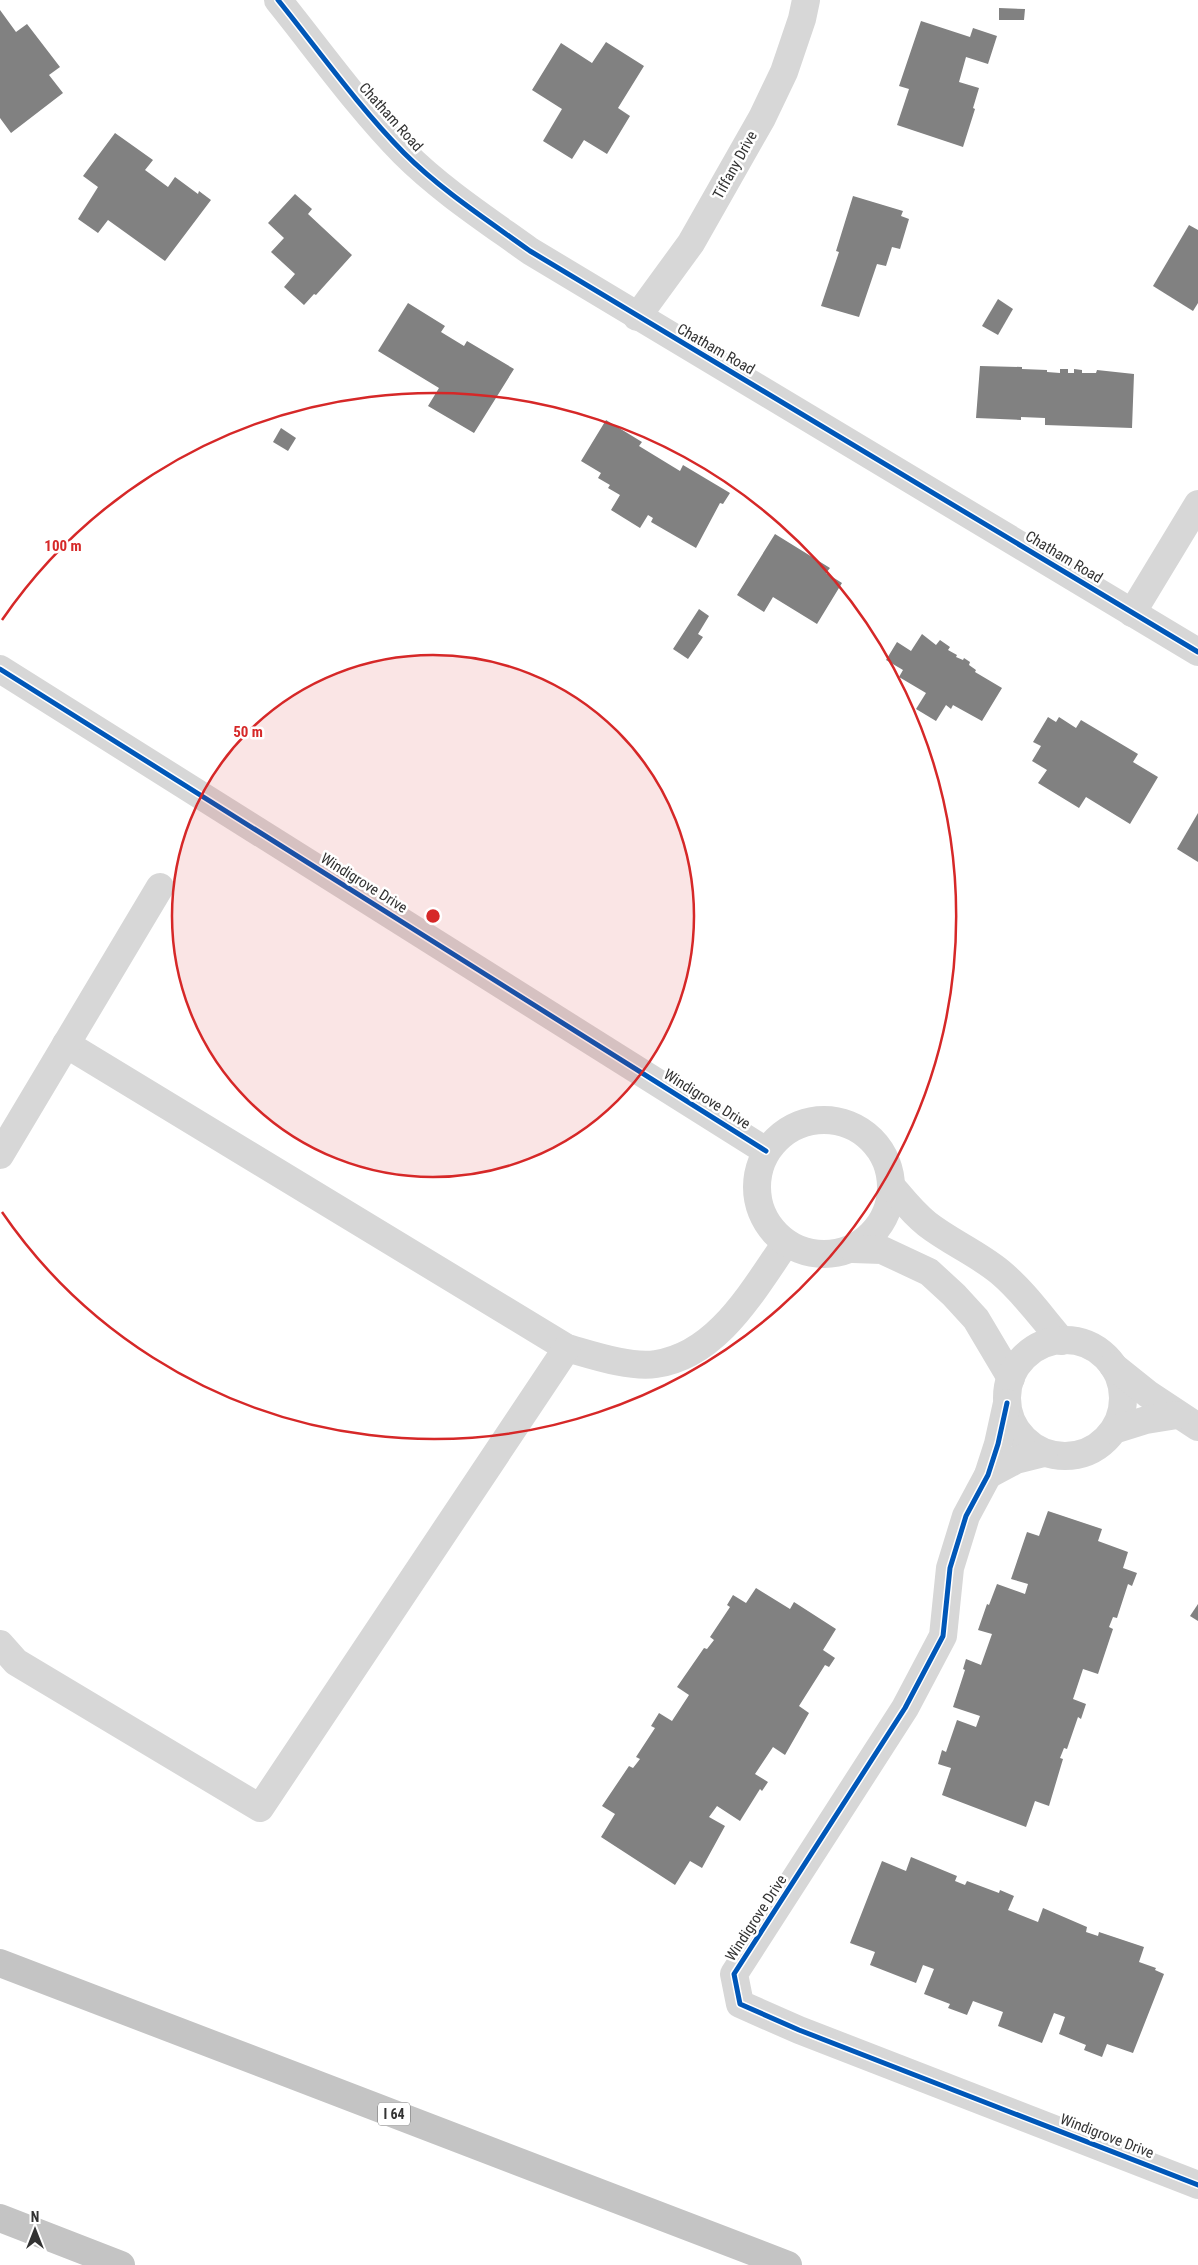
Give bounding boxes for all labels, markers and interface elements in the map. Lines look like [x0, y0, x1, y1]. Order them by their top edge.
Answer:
street label: Chatham Road [355, 79, 427, 155]
street label: Tiffany Drive [709, 128, 761, 202]
street label: Chatham Road [674, 320, 758, 378]
street label: Chatham Road [1022, 527, 1106, 587]
text: 100 m [44, 537, 82, 555]
text: 50 m [233, 723, 263, 741]
street label: Windigrove Drive [317, 849, 411, 917]
centre of rings [424, 907, 442, 925]
street label: Windigrove Drive [660, 1065, 754, 1133]
street label: Windigrove Drive [721, 1872, 791, 1964]
road number: I 64 [378, 2102, 410, 2126]
street label: Windigrove Drive [1058, 2110, 1156, 2162]
north arrow [10, 2205, 60, 2255]
text: N [31, 2209, 39, 2225]

